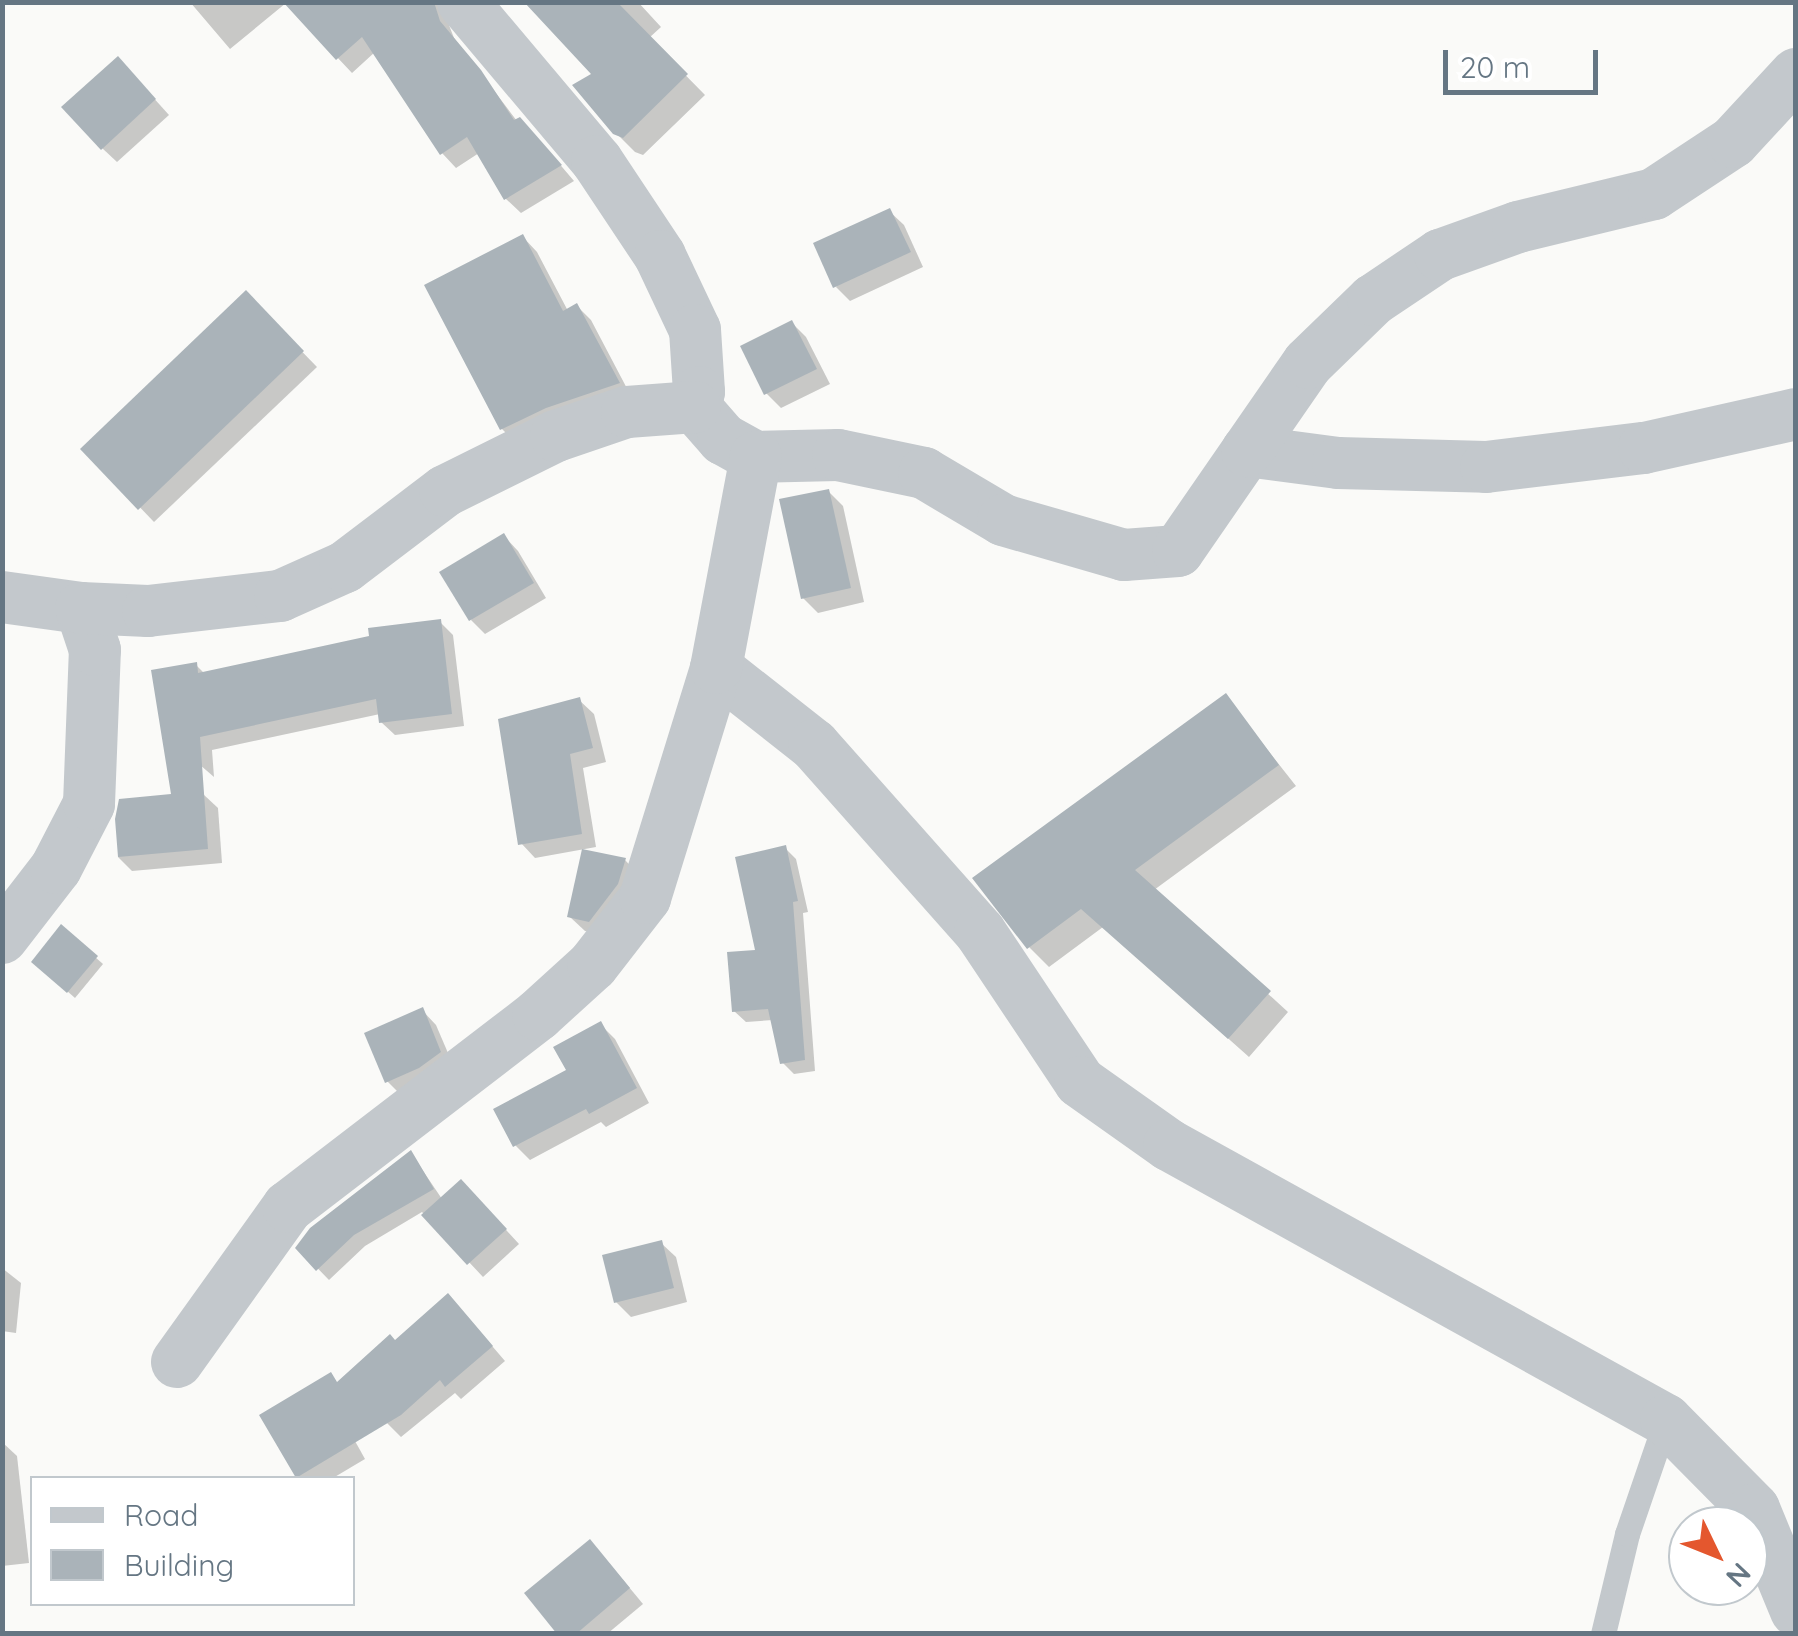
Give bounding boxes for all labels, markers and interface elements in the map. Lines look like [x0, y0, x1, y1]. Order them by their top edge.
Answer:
scale bar [1448, 30, 1603, 92]
text: 20 m [1460, 48, 1530, 86]
legend [30, 1476, 355, 1606]
text: Road [124, 1496, 198, 1534]
north arrow [1668, 1506, 1768, 1606]
text: Building [124, 1546, 234, 1584]
text: N [1719, 1556, 1759, 1595]

